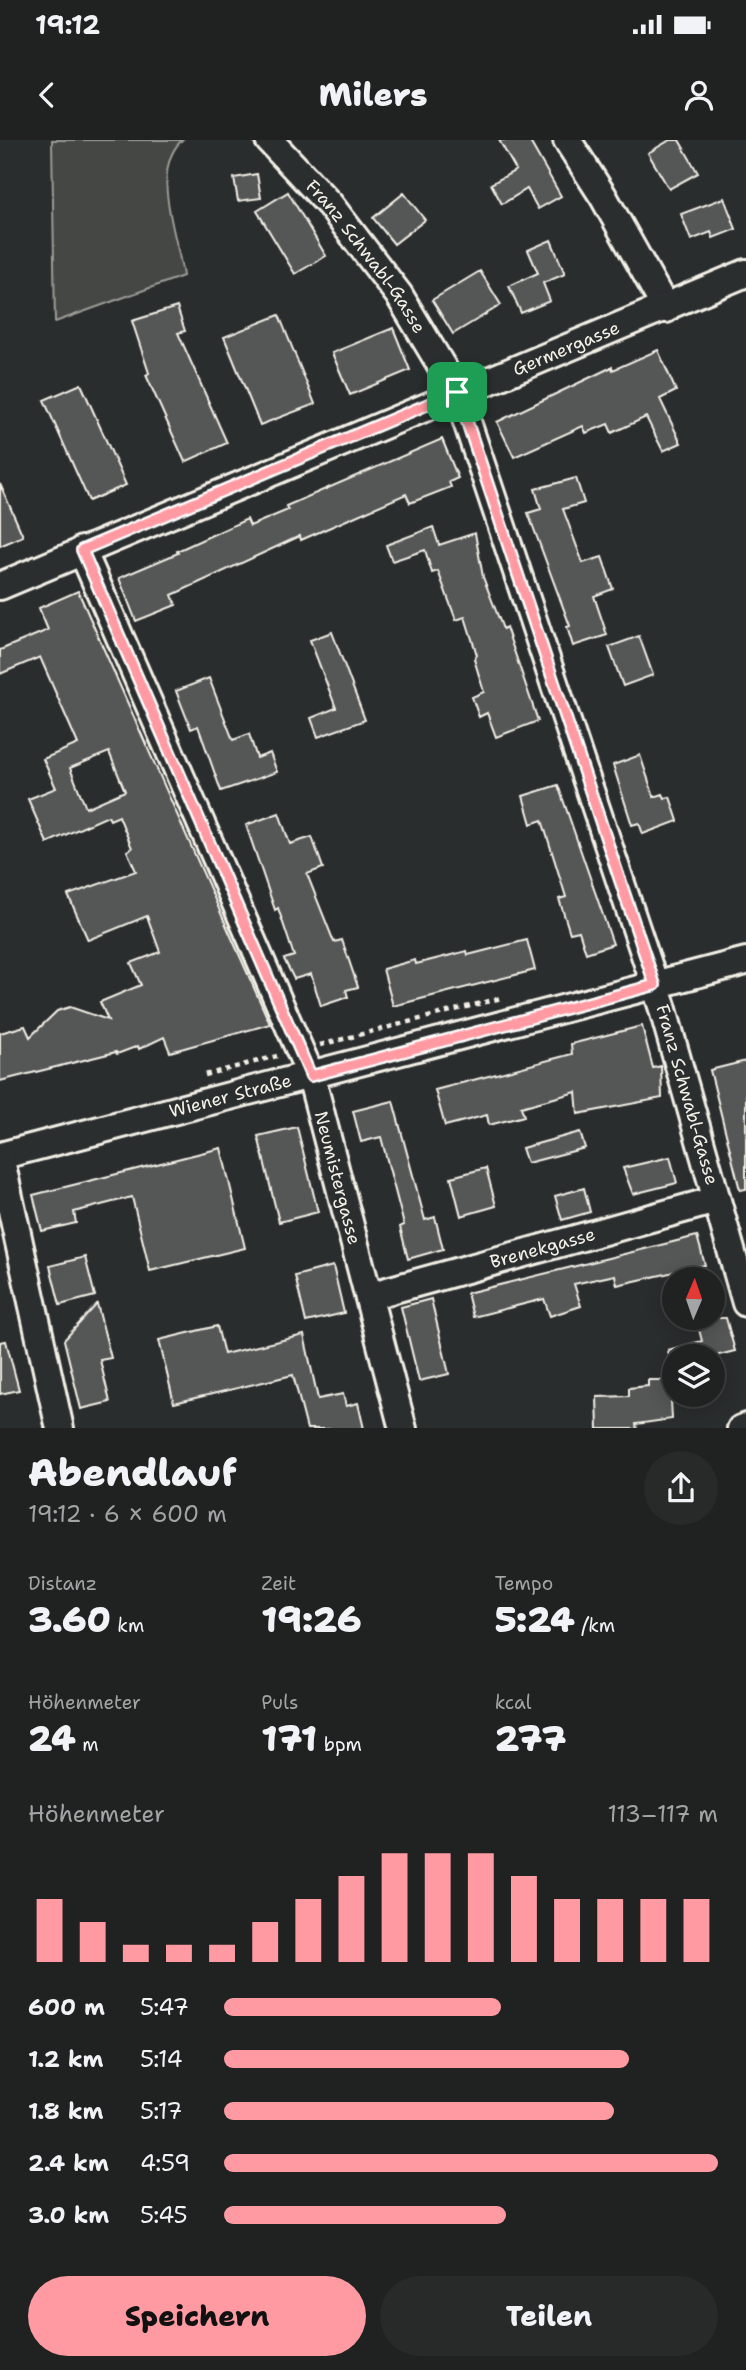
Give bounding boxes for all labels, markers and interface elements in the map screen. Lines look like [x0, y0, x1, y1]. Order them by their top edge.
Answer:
text: 19:12 [35, 7, 100, 42]
text: Milers [319, 73, 427, 116]
icon: back [28, 76, 66, 114]
icon: person [680, 76, 718, 114]
street label: Franz Schwabl-Gasse [300, 175, 431, 338]
street label: Germergasse [509, 315, 623, 382]
pin [427, 362, 487, 422]
icon: arrive [438, 373, 476, 411]
street label: Franz Schwabl-Gasse [650, 1002, 724, 1188]
street label: Wiener Straße [166, 1068, 294, 1123]
street label: Neumistergasse [309, 1109, 366, 1247]
street label: Brenekgasse [487, 1222, 598, 1274]
north arrow [662, 1267, 724, 1330]
map controls [662, 1267, 725, 1407]
button: layers [662, 1344, 725, 1407]
text: Abendlauf [28, 1447, 237, 1498]
button: share [644, 1451, 718, 1525]
text: 19:12 · 6 × 600 m [28, 1499, 227, 1529]
text: Distanz [28, 1571, 97, 1596]
text: Zeit [261, 1571, 296, 1596]
text: Tempo [495, 1571, 553, 1596]
text: 3.60 [28, 1596, 111, 1643]
text: 19:26 [261, 1596, 362, 1643]
text: 5:24 [495, 1596, 575, 1643]
text: km [111, 1613, 144, 1638]
text: /km [575, 1613, 615, 1638]
text: Höhenmeter [28, 1690, 141, 1715]
text: Puls [261, 1690, 298, 1715]
text: kcal [495, 1690, 532, 1715]
text: 24 [28, 1715, 76, 1762]
text: 171 [261, 1715, 317, 1762]
text: 277 [495, 1715, 566, 1762]
text: m [76, 1732, 99, 1757]
text: bpm [317, 1732, 362, 1757]
text: Höhenmeter [28, 1799, 165, 1829]
text: 113–117 m [607, 1799, 718, 1829]
text: 600 m [28, 1992, 105, 2022]
text: 5:47 [140, 1992, 189, 2022]
text: 1.2 km [28, 2044, 104, 2074]
text: 5:14 [140, 2044, 183, 2074]
text: 1.8 km [28, 2096, 103, 2126]
text: 5:17 [140, 2096, 182, 2126]
text: 2.4 km [28, 2148, 109, 2178]
text: 4:59 [140, 2148, 190, 2178]
text: 3.0 km [28, 2200, 109, 2230]
text: 5:45 [140, 2200, 188, 2230]
button: Speichern [28, 2276, 366, 2356]
button: Teilen [380, 2276, 718, 2356]

